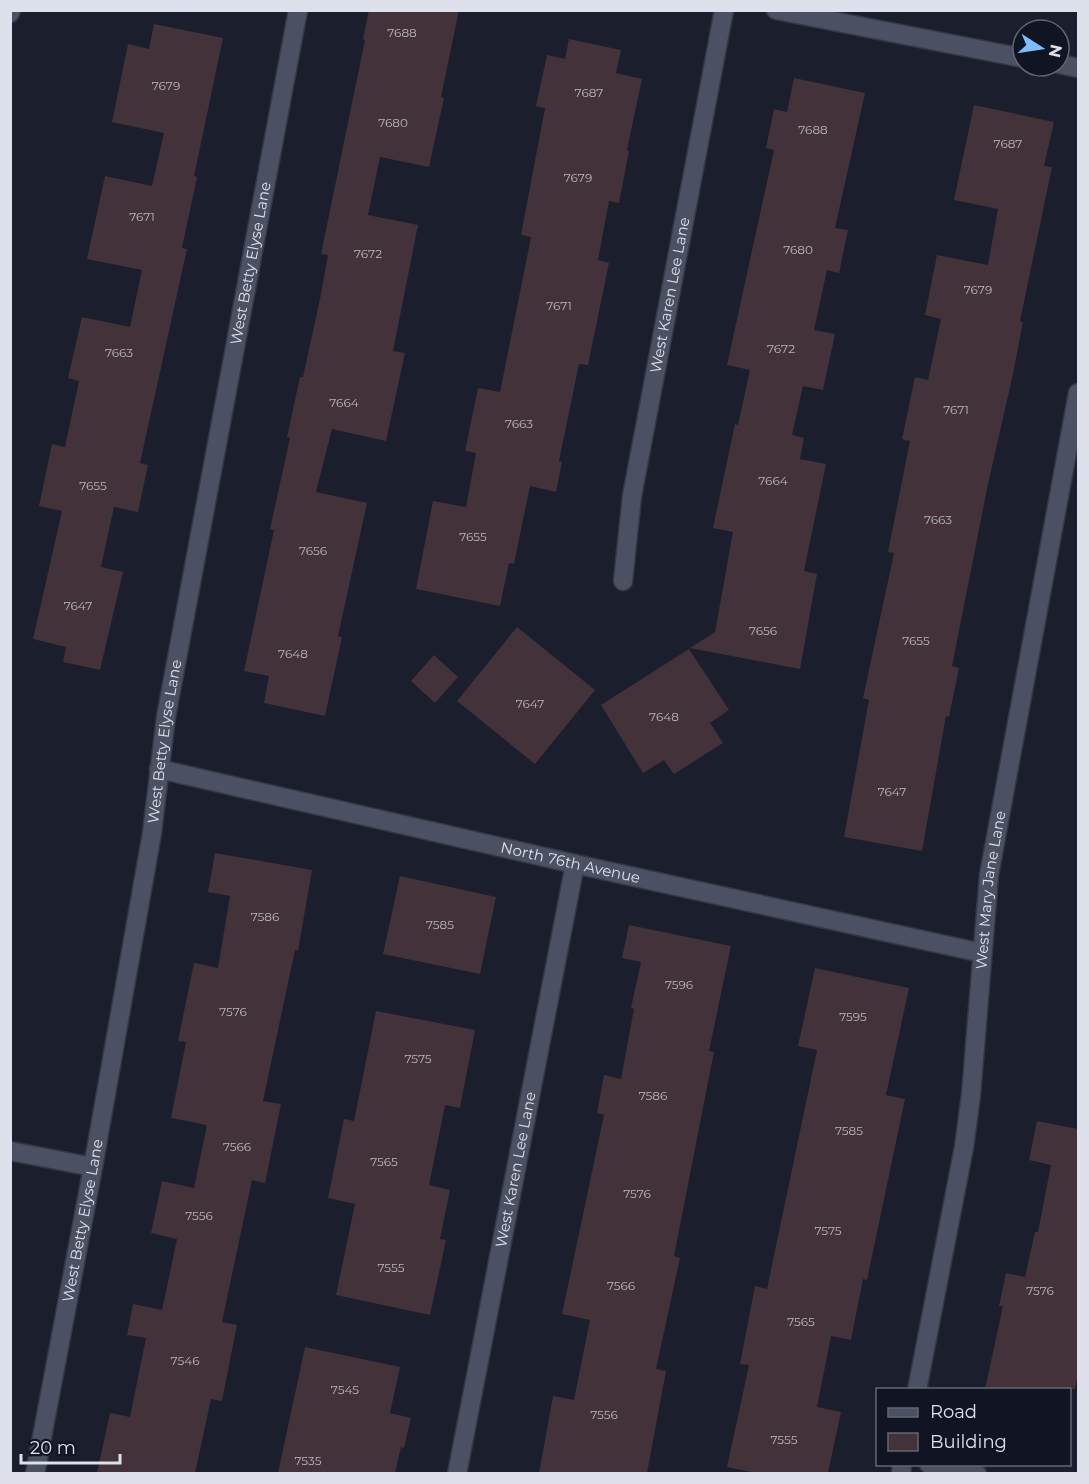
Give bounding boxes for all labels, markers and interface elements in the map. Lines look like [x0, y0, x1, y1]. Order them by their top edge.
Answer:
north arrow [1011, 18, 1071, 78]
house number: 7688 [387, 25, 417, 40]
text: N [1045, 43, 1066, 59]
house number: 7679 [152, 78, 180, 93]
house number: 7687 [575, 85, 603, 100]
house number: 7680 [378, 115, 408, 130]
house number: 7688 [798, 122, 828, 137]
house number: 7687 [994, 136, 1022, 151]
house number: 7679 [564, 170, 592, 185]
street label: West Betty Elyse Lane [226, 180, 275, 346]
house number: 7671 [129, 209, 155, 224]
street label: West Karen Lee Lane [645, 215, 694, 374]
house number: 7680 [783, 242, 813, 257]
house number: 7672 [354, 246, 382, 261]
house number: 7679 [964, 282, 992, 297]
house number: 7671 [546, 298, 572, 313]
house number: 7672 [767, 341, 795, 356]
house number: 7663 [105, 345, 133, 360]
house number: 7664 [329, 395, 359, 410]
house number: 7671 [943, 402, 969, 417]
house number: 7663 [505, 416, 533, 431]
house number: 7664 [758, 473, 788, 488]
house number: 7655 [79, 478, 107, 493]
house number: 7663 [924, 512, 952, 527]
house number: 7655 [459, 529, 487, 544]
house number: 7656 [299, 543, 327, 558]
house number: 7647 [64, 598, 92, 613]
house number: 7656 [749, 623, 777, 638]
house number: 7655 [902, 633, 930, 648]
house number: 7648 [278, 646, 308, 661]
street label: West Betty Elyse Lane [143, 658, 186, 824]
house number: 7647 [516, 696, 544, 711]
house number: 7648 [649, 709, 679, 724]
house number: 7647 [878, 784, 906, 799]
street label: West Mary Jane Lane [971, 809, 1010, 970]
street label: North 76th Avenue [499, 837, 642, 887]
house number: 7586 [251, 909, 279, 924]
house number: 7585 [426, 917, 454, 932]
house number: 7596 [665, 977, 693, 992]
house number: 7576 [219, 1004, 247, 1019]
house number: 7595 [839, 1009, 867, 1024]
house number: 7575 [404, 1051, 432, 1066]
house number: 7586 [639, 1088, 667, 1103]
street label: West Karen Lee Lane [491, 1090, 540, 1249]
house number: 7585 [835, 1123, 863, 1138]
street label: West Betty Elyse Lane [58, 1137, 107, 1303]
house number: 7566 [223, 1139, 251, 1154]
house number: 7565 [370, 1154, 398, 1169]
house number: 7576 [623, 1186, 651, 1201]
house number: 7556 [185, 1208, 213, 1223]
house number: 7575 [814, 1223, 842, 1238]
house number: 7555 [377, 1260, 405, 1275]
house number: 7566 [607, 1278, 635, 1293]
house number: 7576 [1026, 1283, 1054, 1298]
house number: 7565 [787, 1314, 815, 1329]
house number: 7546 [171, 1353, 199, 1368]
house number: 7545 [331, 1382, 359, 1397]
legend [876, 1388, 1071, 1466]
text: Road [930, 1401, 977, 1423]
house number: 7556 [590, 1407, 618, 1422]
scale bar [21, 1427, 120, 1465]
text: Building [930, 1431, 1007, 1453]
house number: 7555 [770, 1432, 798, 1447]
text: 20 m [30, 1437, 76, 1459]
house number: 7535 [294, 1453, 322, 1468]

